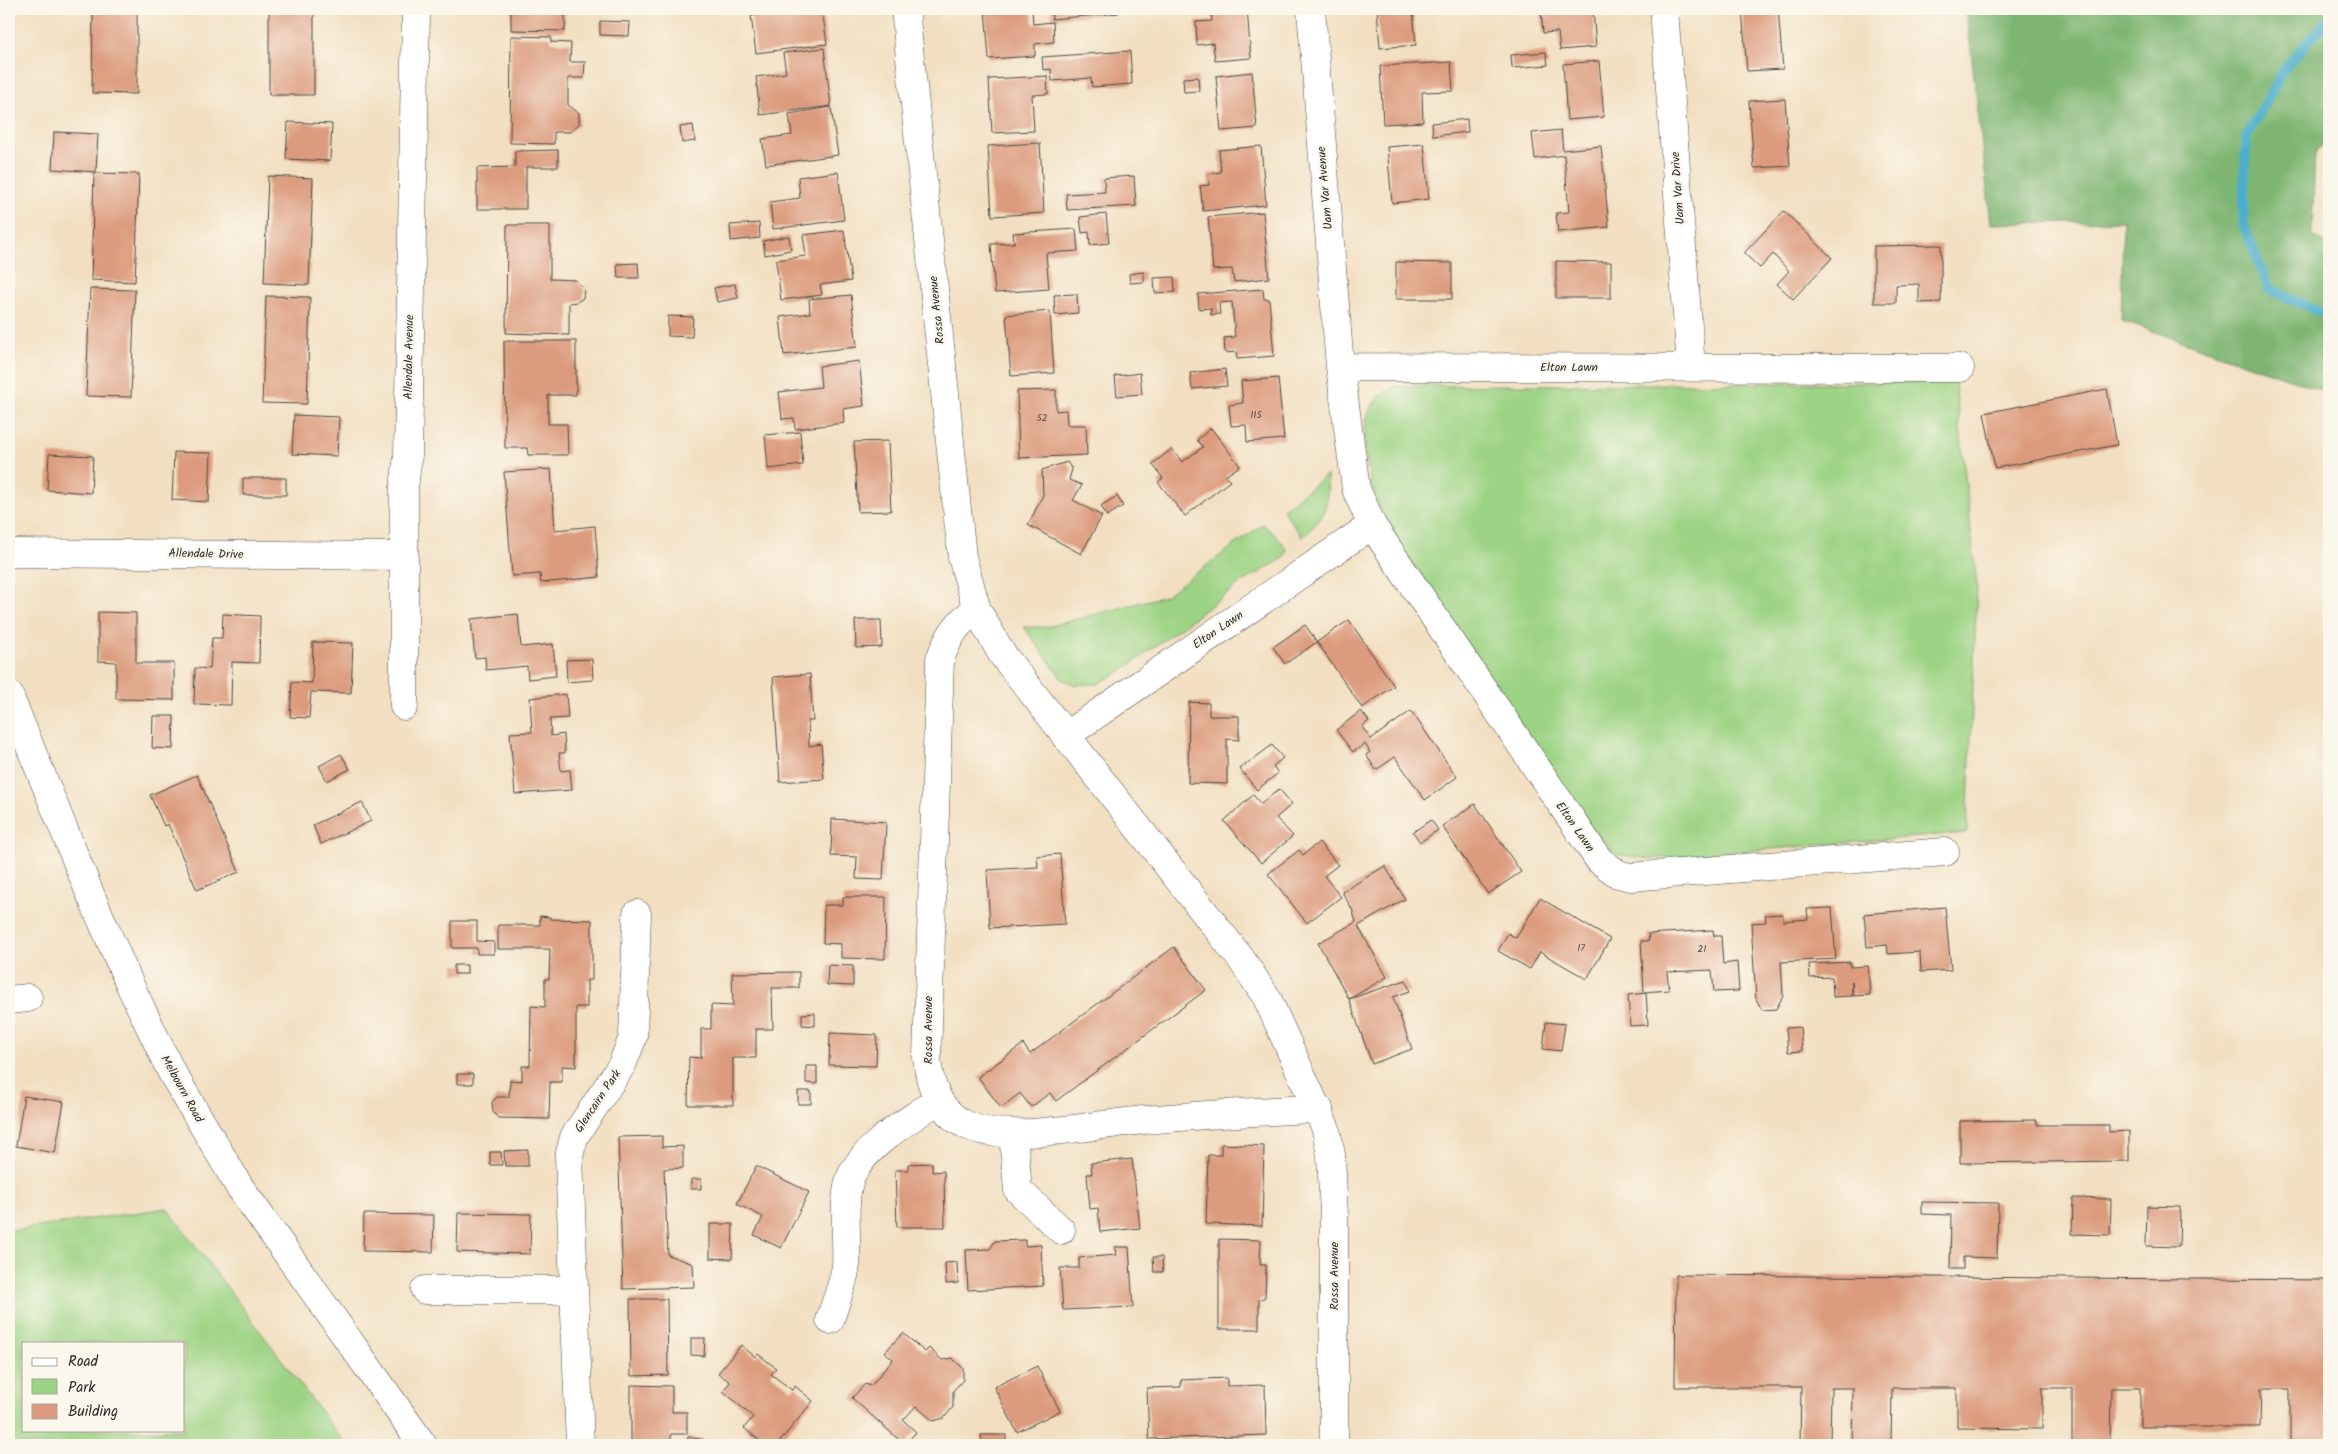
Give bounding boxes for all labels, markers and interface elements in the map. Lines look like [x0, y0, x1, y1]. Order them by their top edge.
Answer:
street label: Uam Var Avenue [1312, 145, 1338, 230]
street label: Uam Var Drive [1666, 150, 1690, 225]
street label: Rossa Avenue [924, 274, 950, 345]
street label: Allendale Avenue [399, 314, 419, 400]
street label: Elton Lawn [1540, 358, 1598, 377]
house number: 115 [1250, 407, 1262, 423]
house number: 52 [1036, 410, 1048, 426]
street label: Allendale Drive [168, 544, 244, 564]
street label: Elton Lawn [1189, 606, 1247, 654]
street label: Elton Lawn [1551, 798, 1599, 856]
house number: 17 [1577, 940, 1585, 956]
house number: 21 [1698, 941, 1706, 957]
street label: Rossa Avenue [919, 995, 938, 1064]
street label: Melbourn Road [156, 1052, 209, 1127]
street label: Glencairn Park [570, 1065, 626, 1137]
street label: Rossa Avenue [1325, 1241, 1344, 1310]
legend [22, 1342, 185, 1432]
text: Road [68, 1350, 99, 1374]
text: Park [68, 1376, 96, 1400]
text: Building [68, 1400, 118, 1424]

